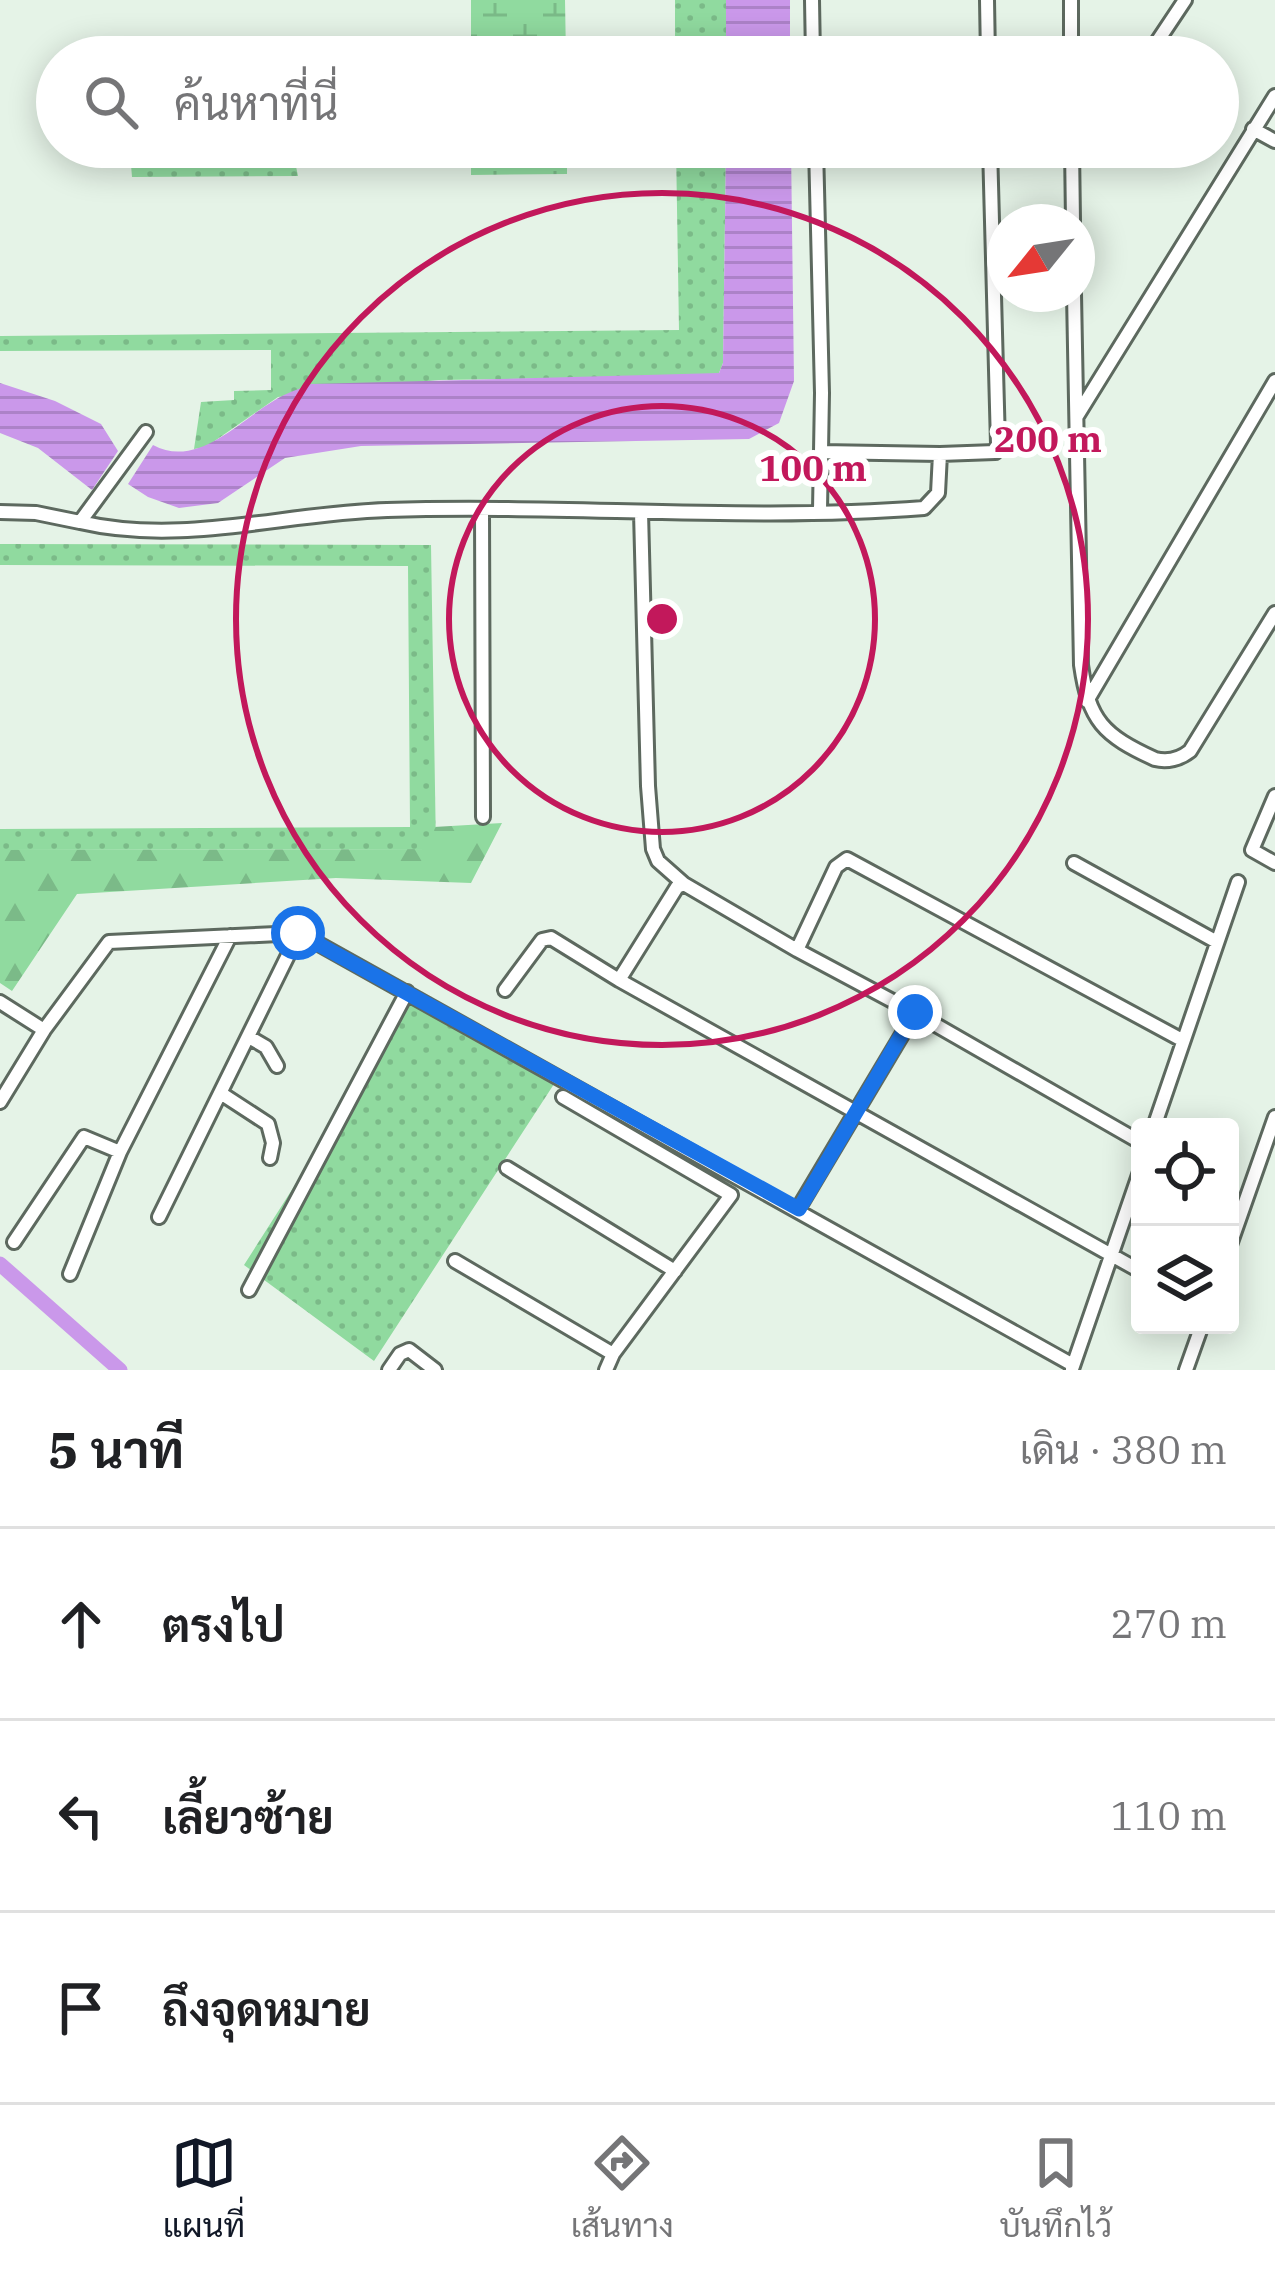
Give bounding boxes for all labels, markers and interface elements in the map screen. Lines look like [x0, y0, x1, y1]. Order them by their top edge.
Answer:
search box [36, 36, 1239, 168]
icon: search [78, 69, 144, 135]
text: ค้นหาที่นี่ [174, 74, 338, 132]
north arrow [987, 204, 1095, 312]
text: 200 m [994, 415, 1102, 462]
text: 100 m [759, 444, 867, 491]
centre of rings [641, 598, 683, 640]
route start [271, 906, 325, 960]
route end [888, 985, 942, 1039]
map controls [1131, 1118, 1239, 1334]
button: locate [1131, 1118, 1239, 1226]
button: layers [1131, 1226, 1239, 1334]
text: 5 นาที [48, 1416, 184, 1482]
text: เดิน · 380 m [1020, 1424, 1227, 1475]
icon: ahead [48, 1591, 114, 1657]
text: ตรงไป [162, 1596, 285, 1654]
text: 270 m [1111, 1598, 1227, 1649]
icon: left [48, 1783, 114, 1849]
text: เลี้ยวซ้าย [162, 1788, 334, 1846]
text: 110 m [1111, 1790, 1227, 1841]
icon: arrive [48, 1975, 114, 2041]
text: ถึงจุดหมาย [162, 1980, 371, 2038]
tab: แผนที่ [163, 2130, 245, 2246]
tab: เส้นทาง [571, 2130, 674, 2246]
tab: บันทึกไว้ [999, 2130, 1112, 2246]

